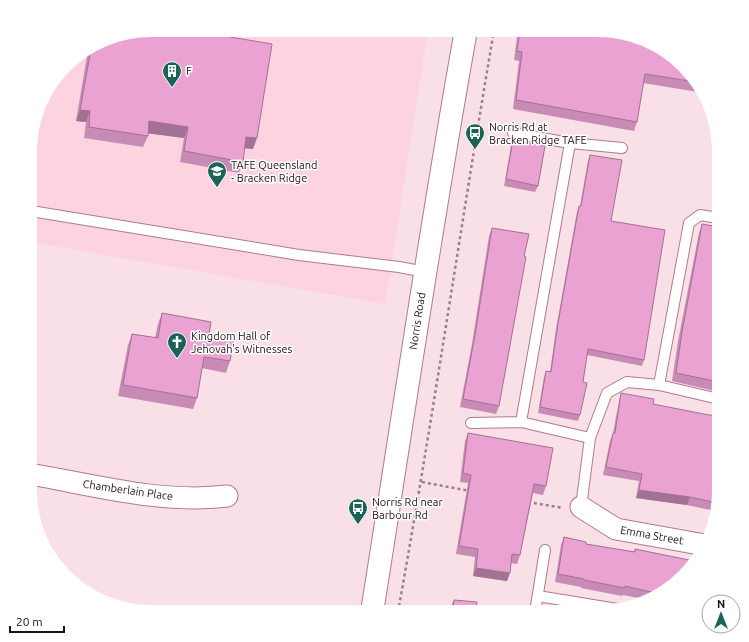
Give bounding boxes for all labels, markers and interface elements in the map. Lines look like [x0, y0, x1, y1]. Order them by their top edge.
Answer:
building icon: F [161, 60, 183, 88]
place label: F [186, 65, 192, 77]
place label: Norris Rd at Bracken Ridge TAFE [489, 121, 587, 146]
bus stop icon: Norris Rd at Bracken Ridge TAFE [464, 122, 486, 150]
place label: TAFE Queensland - Bracken Ridge [231, 159, 317, 184]
school or university icon: TAFE Queensland - Bracken Ridge [206, 160, 228, 188]
street label: Norris Road [407, 291, 427, 351]
place label: Kingdom Hall of Jehovah's Witnesses [191, 330, 293, 355]
church icon: Kingdom Hall of Jehovah's Witnesses [166, 331, 188, 359]
street label: Chamberlain Place [82, 478, 174, 502]
place label: Norris Rd near Barbour Rd [372, 496, 443, 521]
bus stop icon: Norris Rd near Barbour Rd [347, 497, 369, 525]
street label: Emma Street [619, 524, 685, 547]
north arrow [701, 594, 741, 634]
text: N [717, 598, 725, 610]
scale bar [10, 608, 64, 634]
text: 20 m [16, 615, 43, 628]

